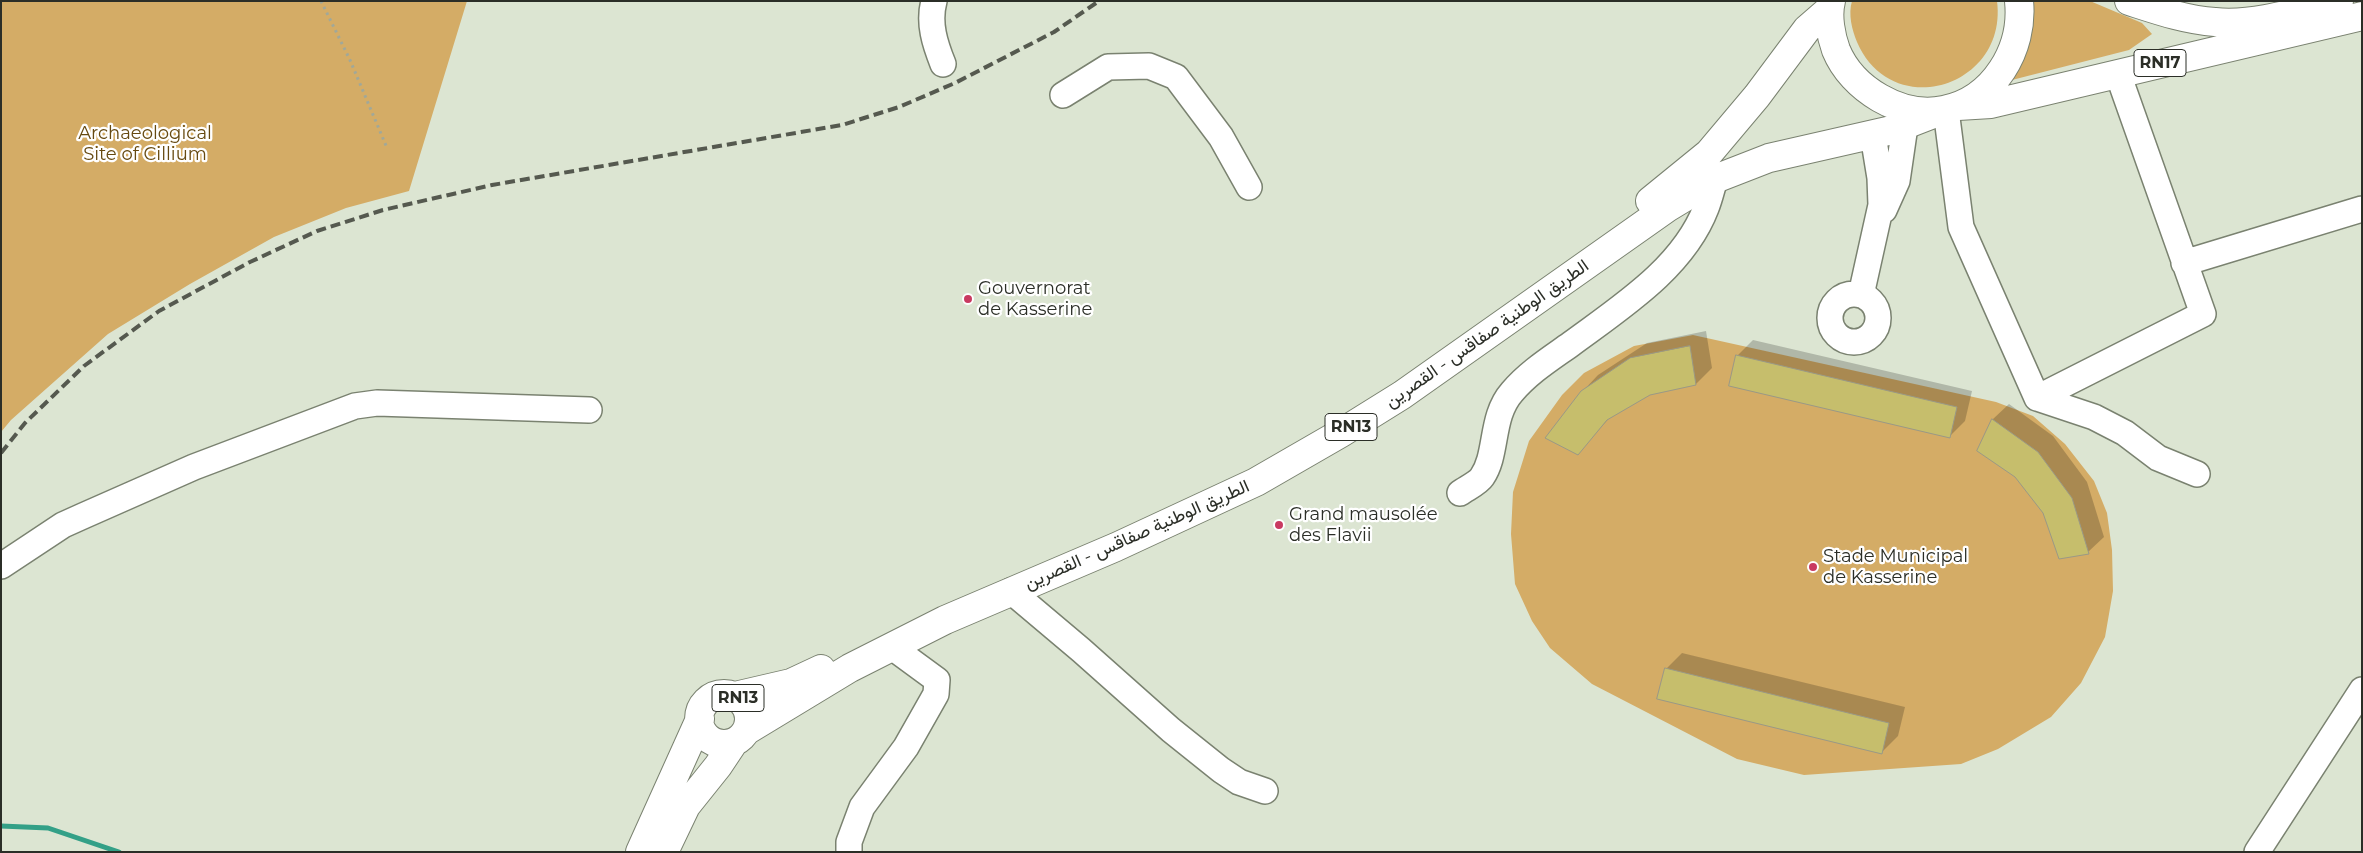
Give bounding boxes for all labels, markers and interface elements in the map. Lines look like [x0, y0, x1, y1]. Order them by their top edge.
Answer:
road number: RN17 [2134, 49, 2186, 76]
park label: Archaeological Site of Cillium [78, 123, 212, 166]
street label: الطريق الوطنية صفاقس - القصرين [1381, 255, 1593, 413]
place label: Gouvernorat de Kasserine [978, 278, 1092, 320]
marker: Gouvernorat de Kasserine [962, 293, 974, 305]
road number: RN13 [1325, 414, 1377, 441]
street label: الطريق الوطنية صفاقس - القصرين [1021, 476, 1253, 594]
place label: Grand mausolée des Flavii [1289, 504, 1438, 546]
marker: Grand mausolée des Flavii [1273, 519, 1285, 531]
place label: Stade Municipal de Kasserine [1823, 546, 1968, 588]
marker: Stade Municipal de Kasserine [1807, 561, 1819, 573]
road number: RN13 [712, 684, 764, 711]

